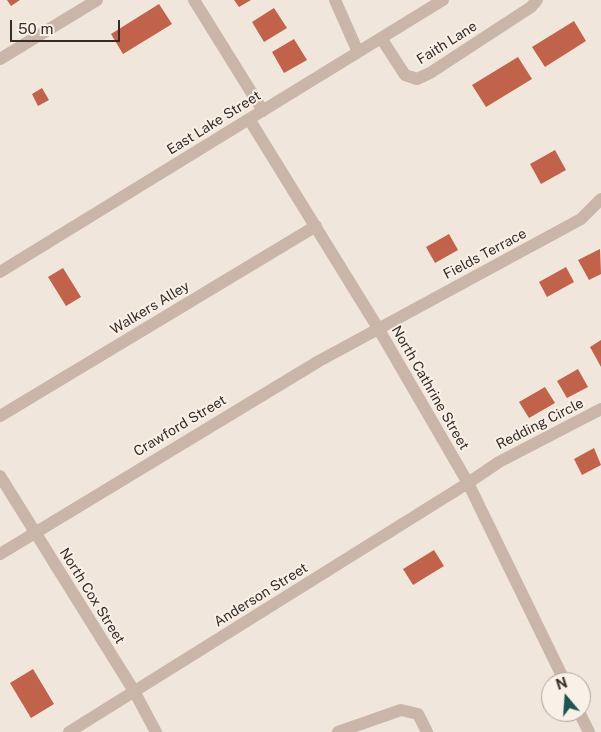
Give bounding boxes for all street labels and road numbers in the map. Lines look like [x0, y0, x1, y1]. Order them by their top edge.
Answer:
street label: Faith Lane [414, 18, 480, 68]
street label: East Lake Street [164, 87, 264, 159]
street label: Fields Terrace [441, 225, 529, 283]
street label: Walkers Alley [107, 278, 193, 338]
street label: North Cathrine Street [388, 323, 472, 453]
street label: Crawford Street [131, 392, 229, 460]
street label: Redding Circle [494, 395, 586, 453]
street label: North Cox Street [56, 545, 128, 647]
street label: Anderson Street [211, 559, 311, 631]

